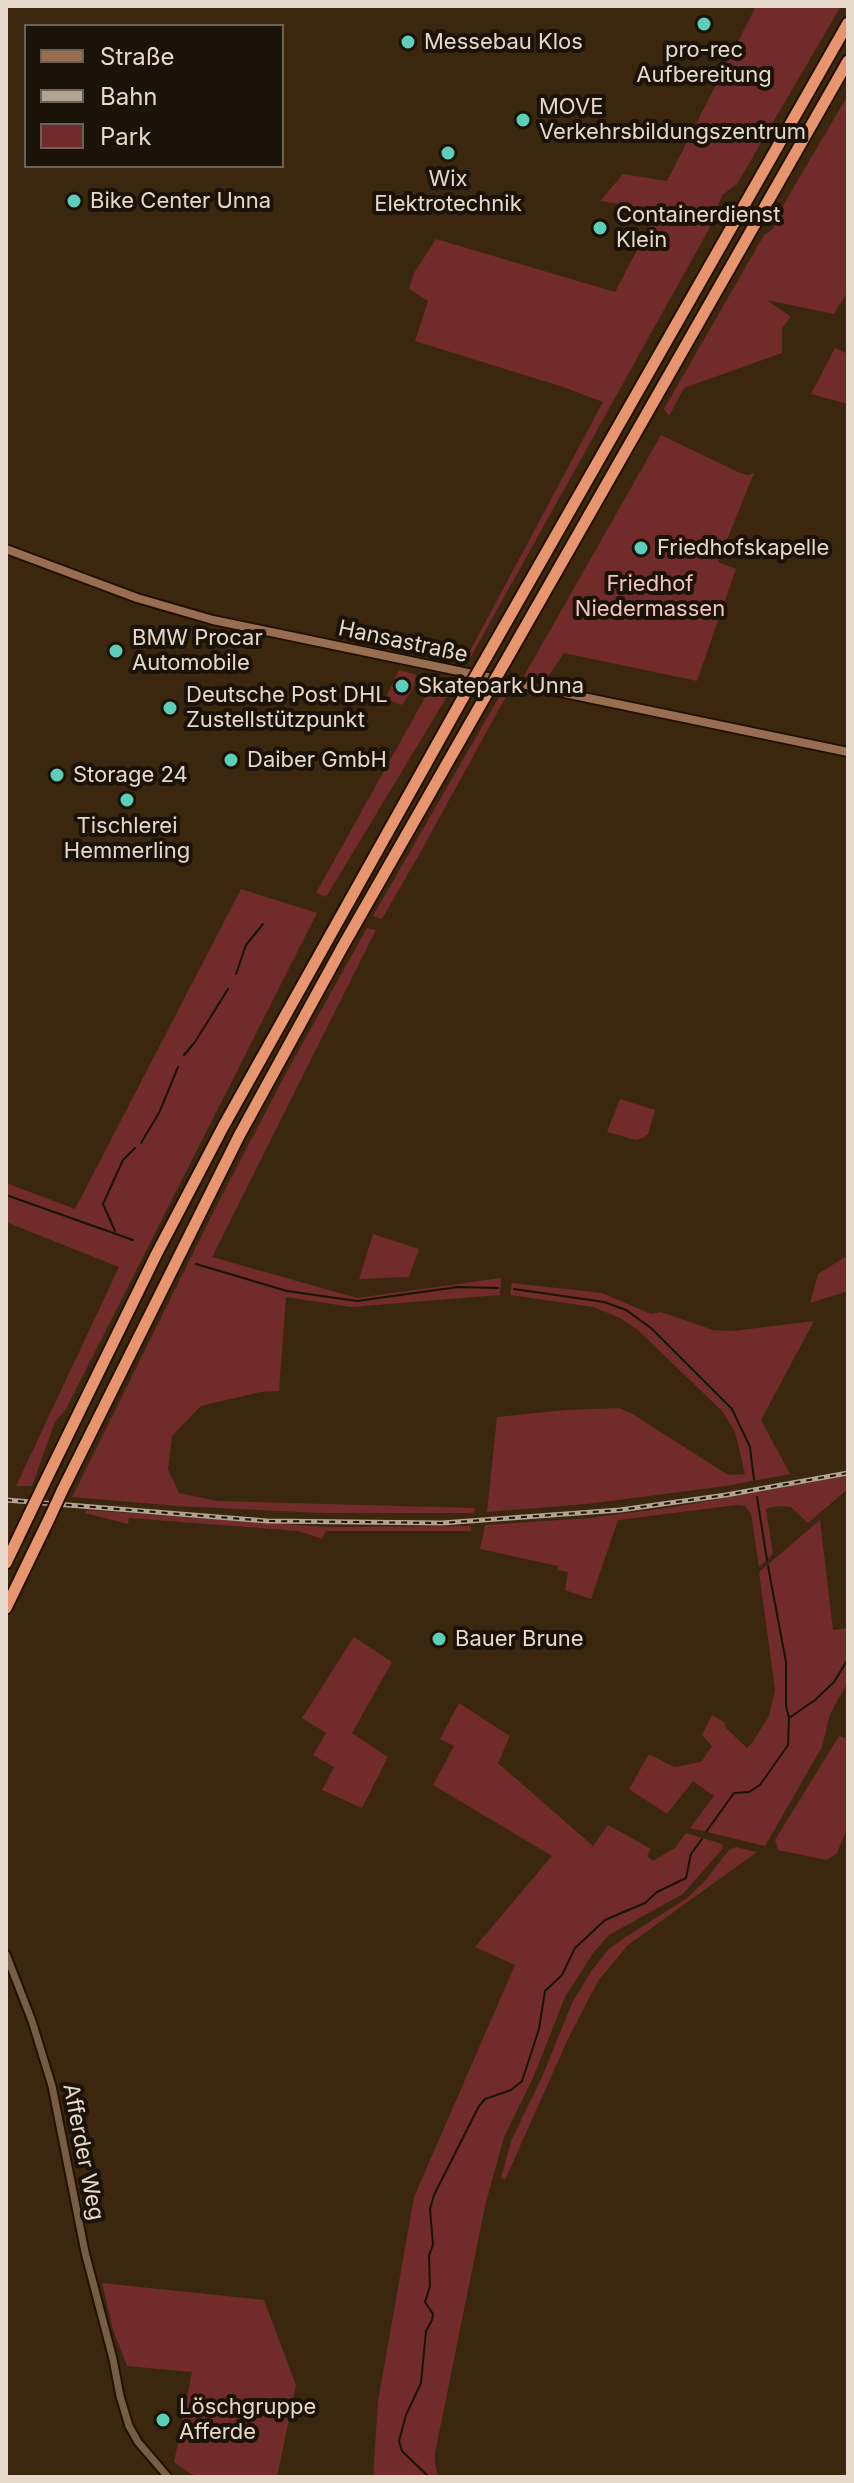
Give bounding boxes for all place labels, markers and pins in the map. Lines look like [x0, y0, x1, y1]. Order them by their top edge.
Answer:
marker: pro-rec Aufbereitung [695, 15, 713, 33]
place label: Messebau Klos [424, 29, 583, 55]
marker: Messebau Klos [399, 33, 417, 51]
place label: pro-rec Aufbereitung [636, 37, 772, 88]
place label: MOVE Verkehrsbildungszentrum [539, 94, 806, 146]
marker: MOVE Verkehrsbildungszentrum [514, 111, 532, 129]
marker: Wix Elektrotechnik [439, 144, 457, 162]
place label: Wix Elektrotechnik [374, 166, 522, 218]
place label: Bike Center Unna [90, 188, 271, 214]
marker: Bike Center Unna [65, 192, 83, 210]
place label: Containerdienst Klein [616, 202, 780, 254]
marker: Containerdienst Klein [591, 219, 609, 237]
place label: Friedhofskapelle [657, 535, 829, 561]
marker: Friedhofskapelle [632, 539, 650, 557]
place label: BMW Procar Automobile [132, 625, 263, 676]
marker: BMW Procar Automobile [107, 642, 125, 660]
place label: Skatepark Unna [418, 673, 584, 699]
marker: Skatepark Unna [393, 677, 411, 695]
place label: Deutsche Post DHL Zustellstützpunkt [186, 682, 388, 734]
marker: Deutsche Post DHL Zustellstützpunkt [161, 699, 179, 717]
place label: Daiber GmbH [247, 747, 387, 773]
marker: Daiber GmbH [222, 751, 240, 769]
place label: Storage 24 [73, 762, 188, 788]
marker: Storage 24 [48, 766, 66, 784]
marker: Tischlerei Hemmerling [118, 791, 136, 809]
place label: Tischlerei Hemmerling [64, 813, 190, 864]
place label: Bauer Brune [455, 1626, 584, 1652]
marker: Bauer Brune [430, 1630, 448, 1648]
place label: Löschgruppe Afferde [179, 2394, 316, 2446]
marker: Löschgruppe Afferde [154, 2411, 172, 2429]

